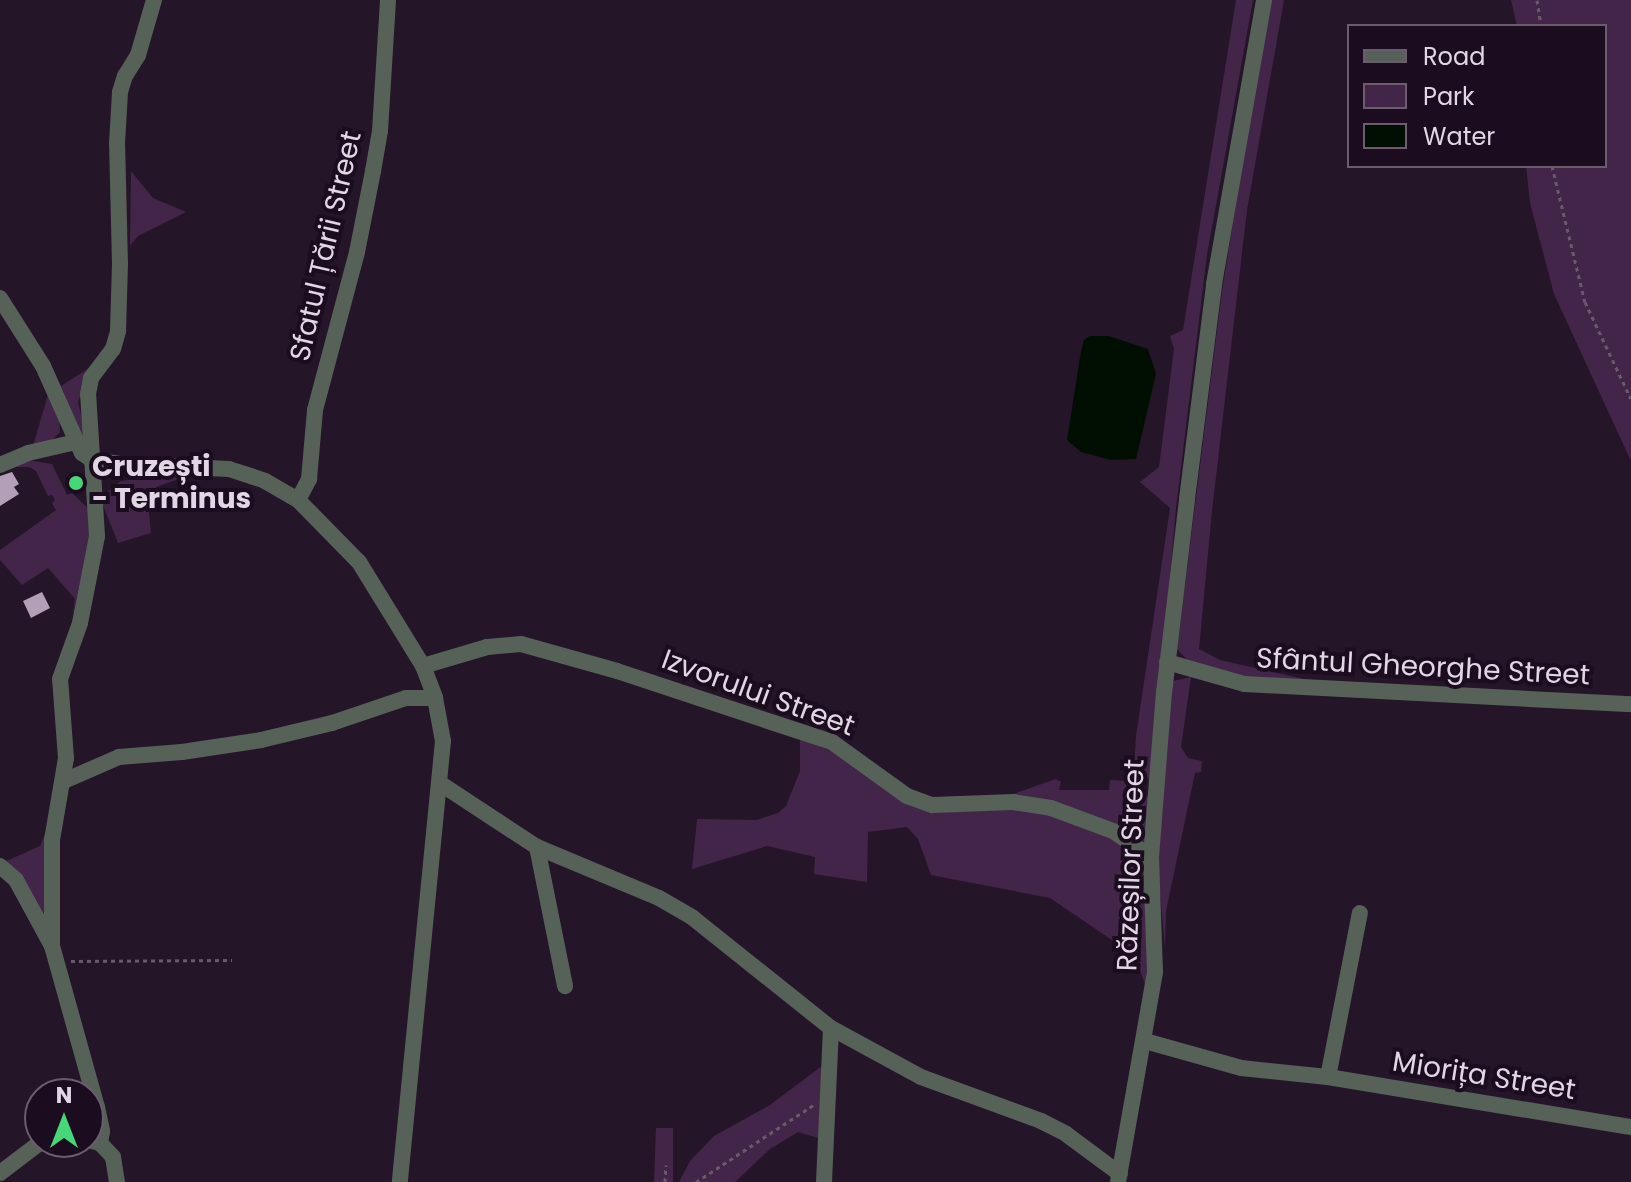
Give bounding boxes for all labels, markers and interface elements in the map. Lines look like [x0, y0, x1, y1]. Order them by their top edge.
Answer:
legend [1347, 24, 1607, 168]
text: Road [1423, 40, 1485, 73]
text: Park [1423, 80, 1474, 113]
text: Water [1423, 120, 1495, 153]
street label: Sfatul Țării Street [283, 128, 369, 364]
place label: Cruzești - Terminus [92, 450, 251, 516]
marker: Cruzești - Terminus [67, 474, 85, 492]
street label: Sfântul Gheorghe Street [1255, 641, 1591, 693]
street label: Izvorului Street [657, 643, 859, 743]
street label: Răzeșilor Street [1111, 758, 1151, 972]
street label: Miorița Street [1390, 1045, 1578, 1107]
north arrow [24, 1078, 104, 1158]
text: N [56, 1080, 72, 1111]

